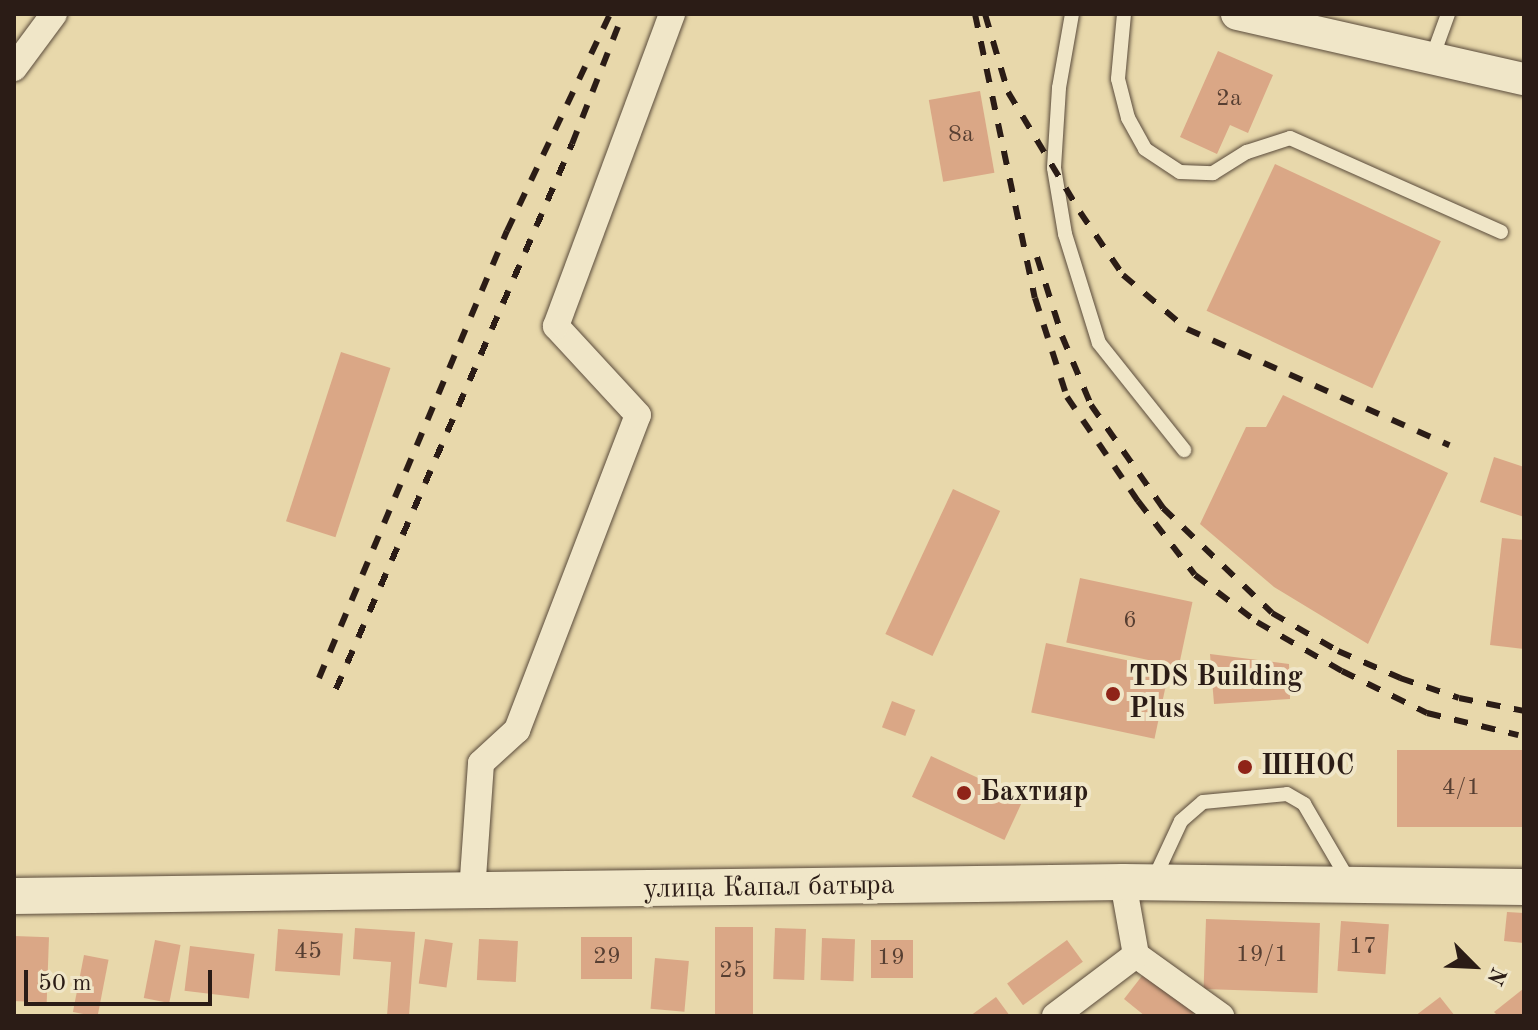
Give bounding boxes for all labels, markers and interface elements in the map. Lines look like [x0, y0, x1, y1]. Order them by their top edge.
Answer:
house number: 2а [1216, 86, 1242, 114]
house number: 8а [948, 122, 974, 150]
house number: 6 [1123, 608, 1137, 636]
place label: TDS Building Plus [1129, 661, 1303, 727]
marker: TDS Building Plus [1104, 685, 1122, 703]
place label: ШНОС [1261, 750, 1354, 784]
marker: ШНОС [1236, 758, 1254, 776]
house number: 4/1 [1442, 775, 1480, 803]
place label: Бахтияр [980, 776, 1088, 810]
marker: Бахтияр [955, 784, 973, 802]
street label: улица Капал батыра [643, 869, 895, 907]
north arrow [1434, 926, 1514, 1006]
house number: 17 [1349, 934, 1377, 962]
house number: 45 [294, 939, 322, 967]
house number: 19/1 [1236, 942, 1288, 970]
house number: 29 [593, 944, 621, 972]
house number: 19 [877, 945, 905, 973]
scale bar [28, 954, 216, 1004]
house number: 25 [719, 958, 747, 986]
text: N [1482, 964, 1509, 988]
text: 50 m [38, 972, 92, 996]

